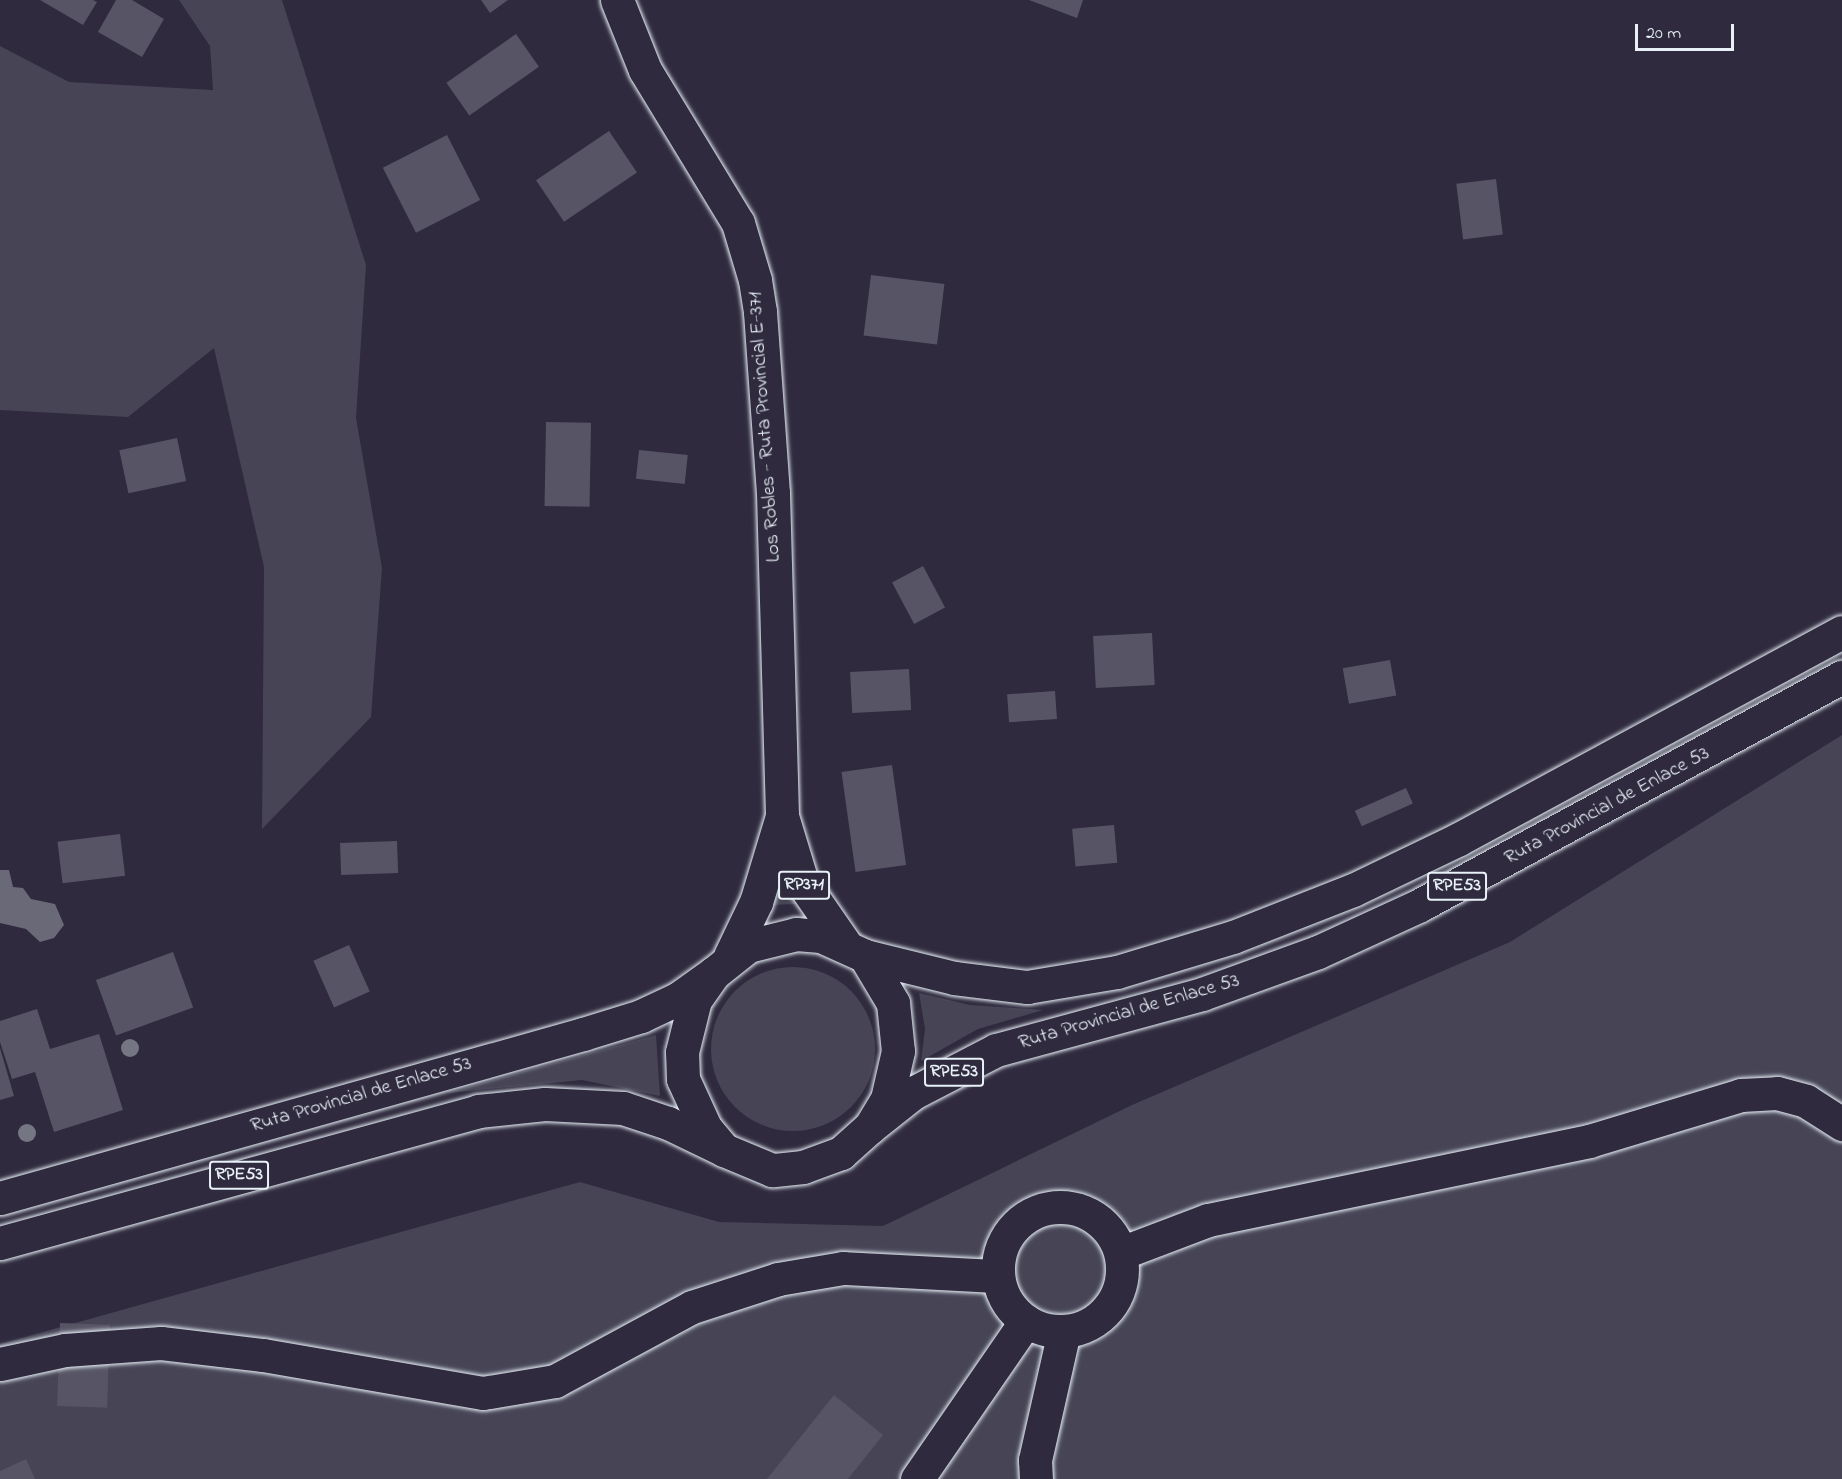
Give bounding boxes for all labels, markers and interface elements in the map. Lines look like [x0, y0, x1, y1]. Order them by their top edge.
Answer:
scale bar [1638, 12, 1737, 50]
text: 20 m [1646, 21, 1681, 47]
street label: Los Robles - Ruta Provincial E-371 [744, 291, 786, 563]
street label: Ruta Provincial de Enlace 53 [1500, 742, 1714, 870]
road number: RP371 [777, 870, 831, 900]
road number: RPE53 [1427, 871, 1487, 901]
street label: Ruta Provincial de Enlace 53 [1016, 969, 1242, 1055]
street label: Ruta Provincial de Enlace 53 [248, 1052, 474, 1138]
road number: RPE53 [924, 1057, 984, 1087]
road number: RPE53 [209, 1160, 269, 1190]

